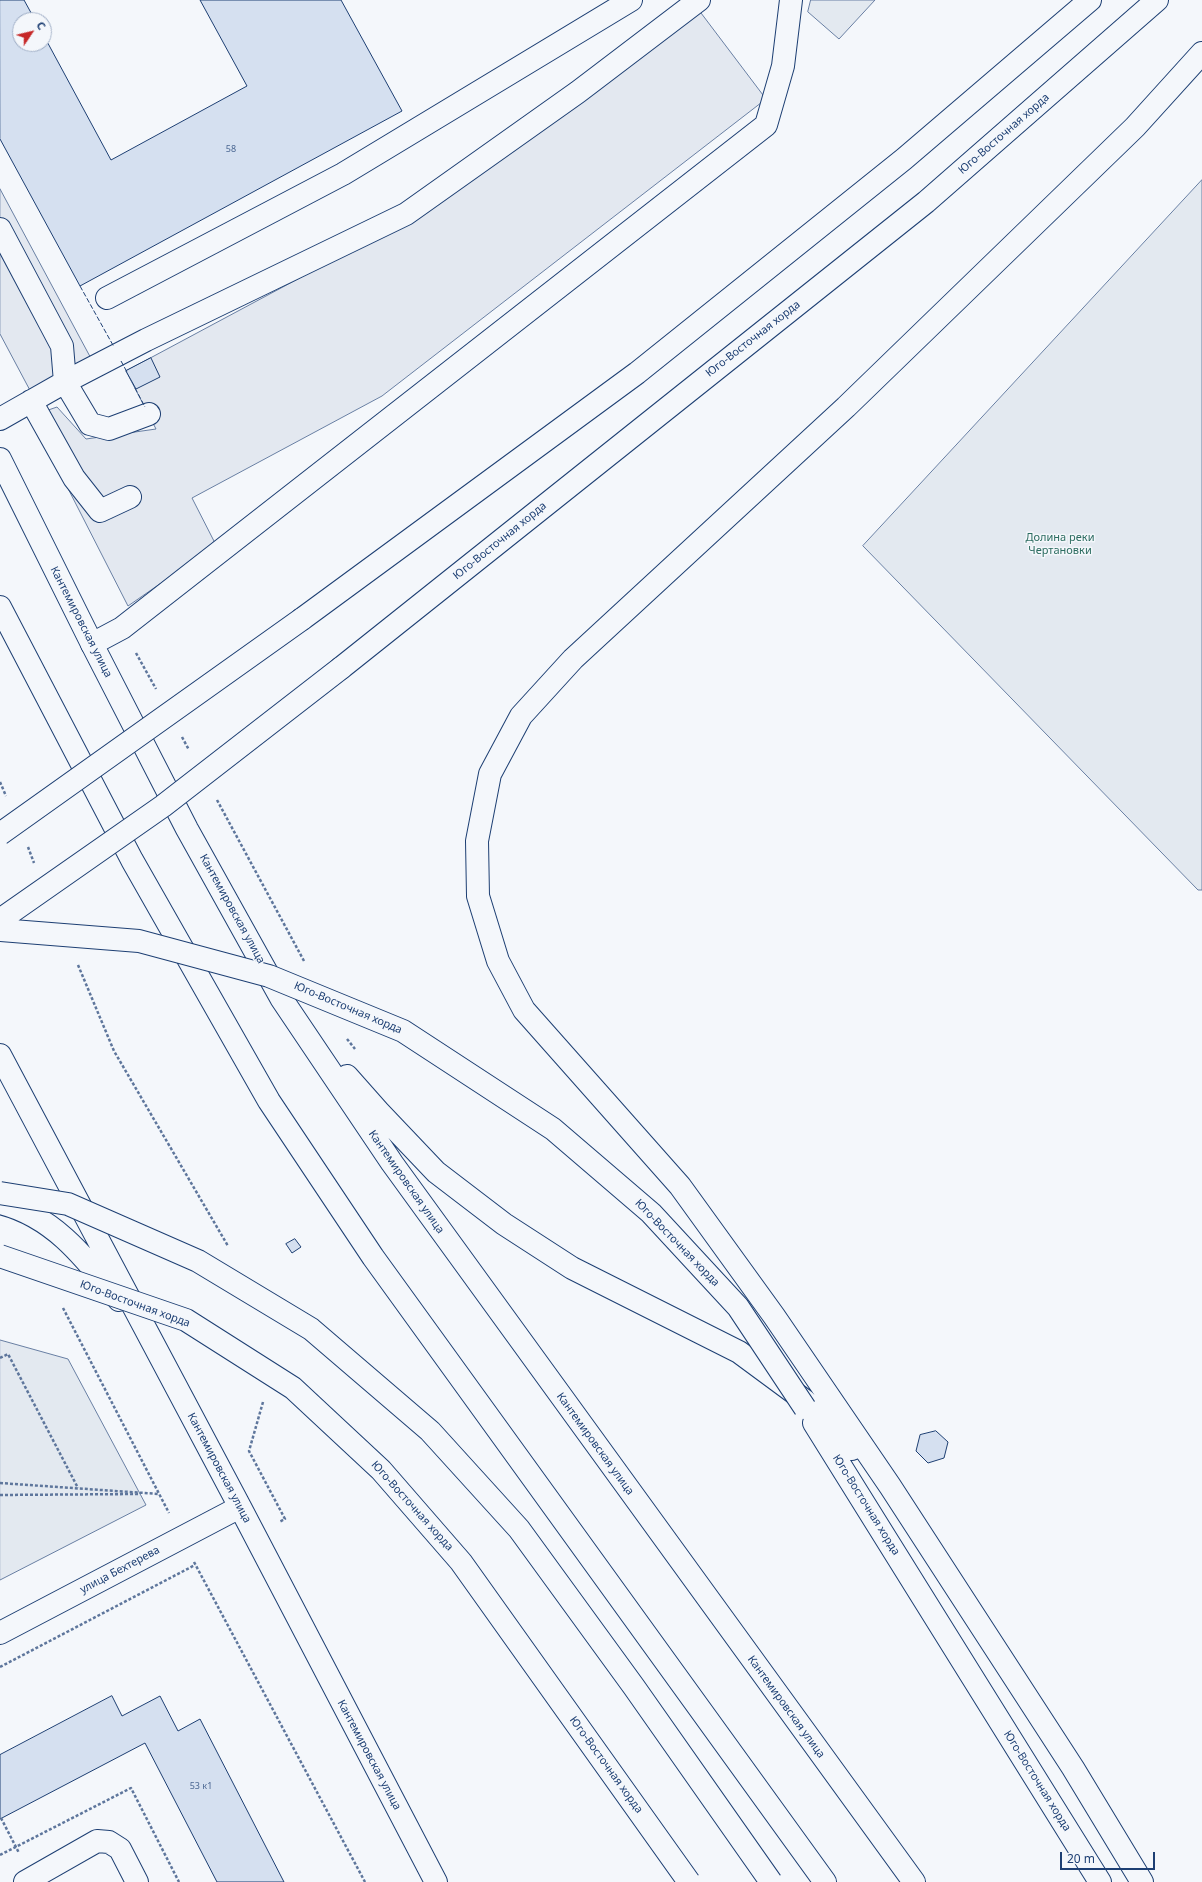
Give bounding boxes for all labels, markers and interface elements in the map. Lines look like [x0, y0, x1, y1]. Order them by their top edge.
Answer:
north arrow [12, 12, 52, 52]
text: С [33, 18, 50, 33]
street label: Юго-Восточная хорда [956, 91, 1052, 177]
house number: 58 [226, 144, 236, 154]
street label: Юго-Восточная хорда [703, 298, 803, 380]
street label: Юго-Восточная хорда [451, 499, 549, 583]
park label: Долина реки Чертановки [1026, 531, 1094, 557]
street label: Кантемировская улица [47, 564, 115, 680]
street label: Кантемировская улица [196, 852, 268, 966]
street label: Юго-Восточная хорда [292, 979, 404, 1037]
street label: Кантемировская улица [365, 1128, 447, 1236]
street label: Юго-Восточная хорда [632, 1197, 722, 1289]
street label: Юго-Восточная хорда [78, 1278, 192, 1330]
street label: Кантемировская улица [554, 1390, 636, 1498]
street label: Кантемировская улица [184, 1411, 254, 1525]
street label: Юго-Восточная хорда [830, 1452, 902, 1558]
street label: Юго-Восточная хорда [368, 1458, 456, 1554]
street label: улица Бехтерева [78, 1543, 162, 1597]
street label: Кантемировская улица [745, 1653, 827, 1761]
street label: Кантемировская улица [334, 1698, 404, 1812]
street label: Юго-Восточная хорда [567, 1714, 645, 1816]
street label: Юго-Восточная хорда [1001, 1728, 1073, 1834]
house number: 53 к1 [190, 1781, 212, 1791]
scale bar [1062, 1844, 1157, 1870]
text: 20 m [1067, 1850, 1095, 1867]

